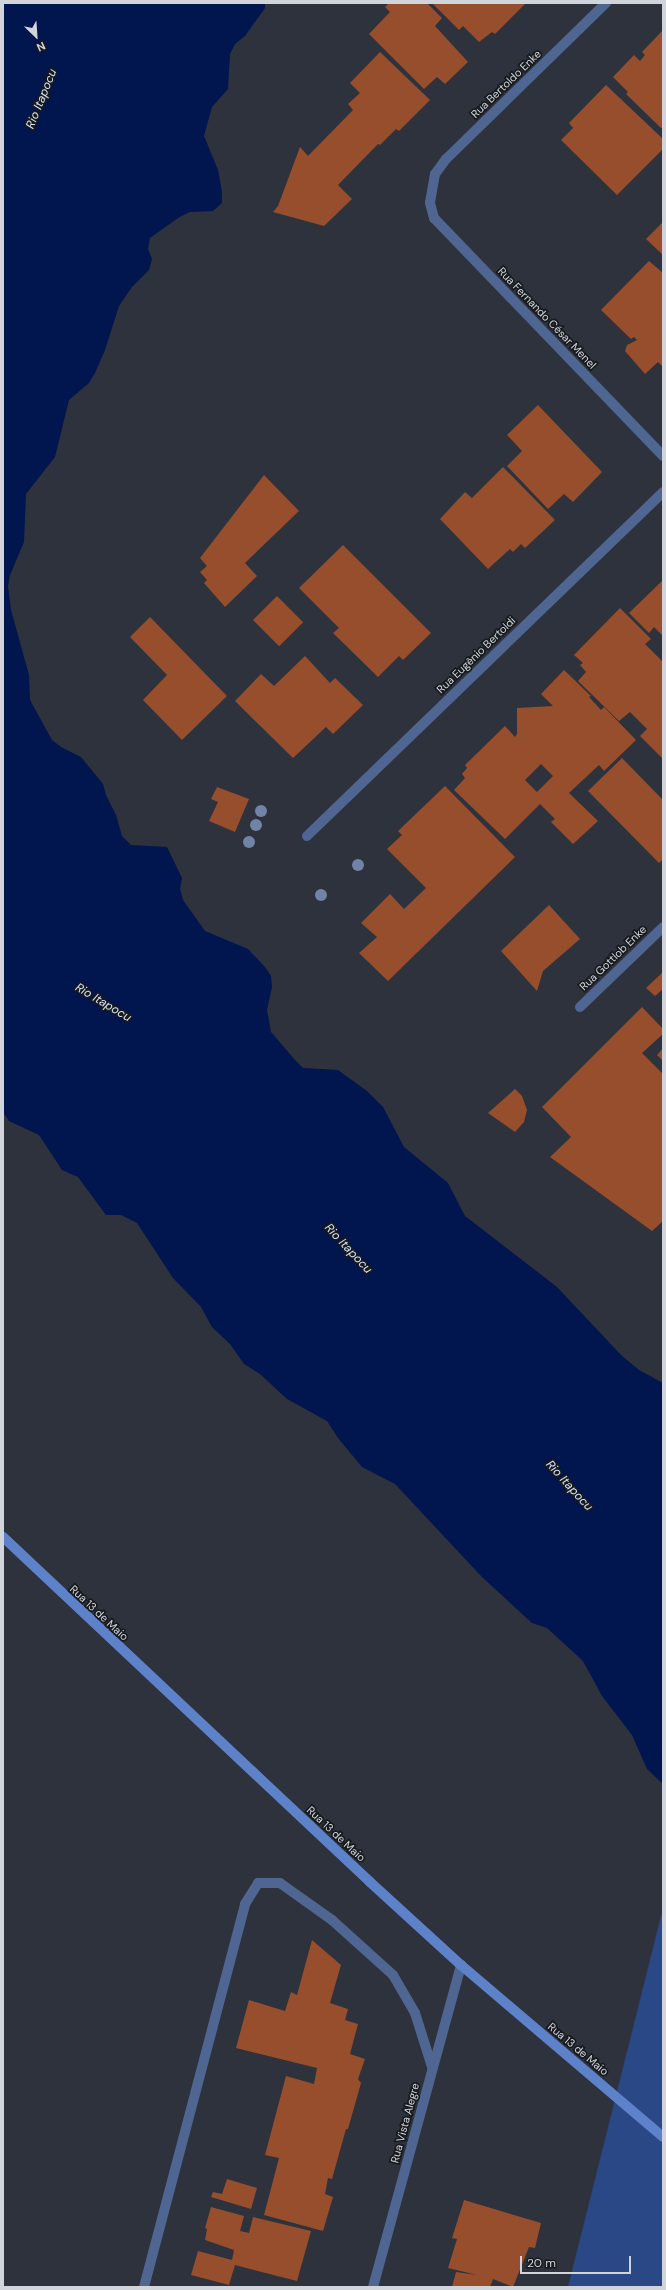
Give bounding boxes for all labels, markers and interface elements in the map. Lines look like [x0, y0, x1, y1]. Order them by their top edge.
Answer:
north arrow [16, 16, 56, 56]
text: N [34, 39, 48, 55]
street label: Rua Bertoldo Enke [468, 47, 544, 121]
water label: Rio Itapocu [24, 67, 60, 131]
street label: Rua Fernando César Menel [495, 265, 599, 371]
street label: Rua Eugênio Bertoldi [434, 614, 518, 696]
street label: Rua Gottlob Enke [577, 923, 649, 993]
water label: Rio Itapocu [72, 981, 134, 1025]
water label: Rio Itapocu [321, 1221, 375, 1277]
water label: Rio Itapocu [543, 1458, 595, 1514]
street label: Rua 13 de Maio [67, 1583, 131, 1643]
street label: Rua 13 de Maio [304, 1804, 368, 1864]
street label: Rua 13 de Maio [545, 2020, 611, 2078]
street label: Rua Vista Alegre [388, 2081, 422, 2165]
scale bar [522, 2248, 633, 2274]
text: 20 m [527, 2255, 556, 2271]

